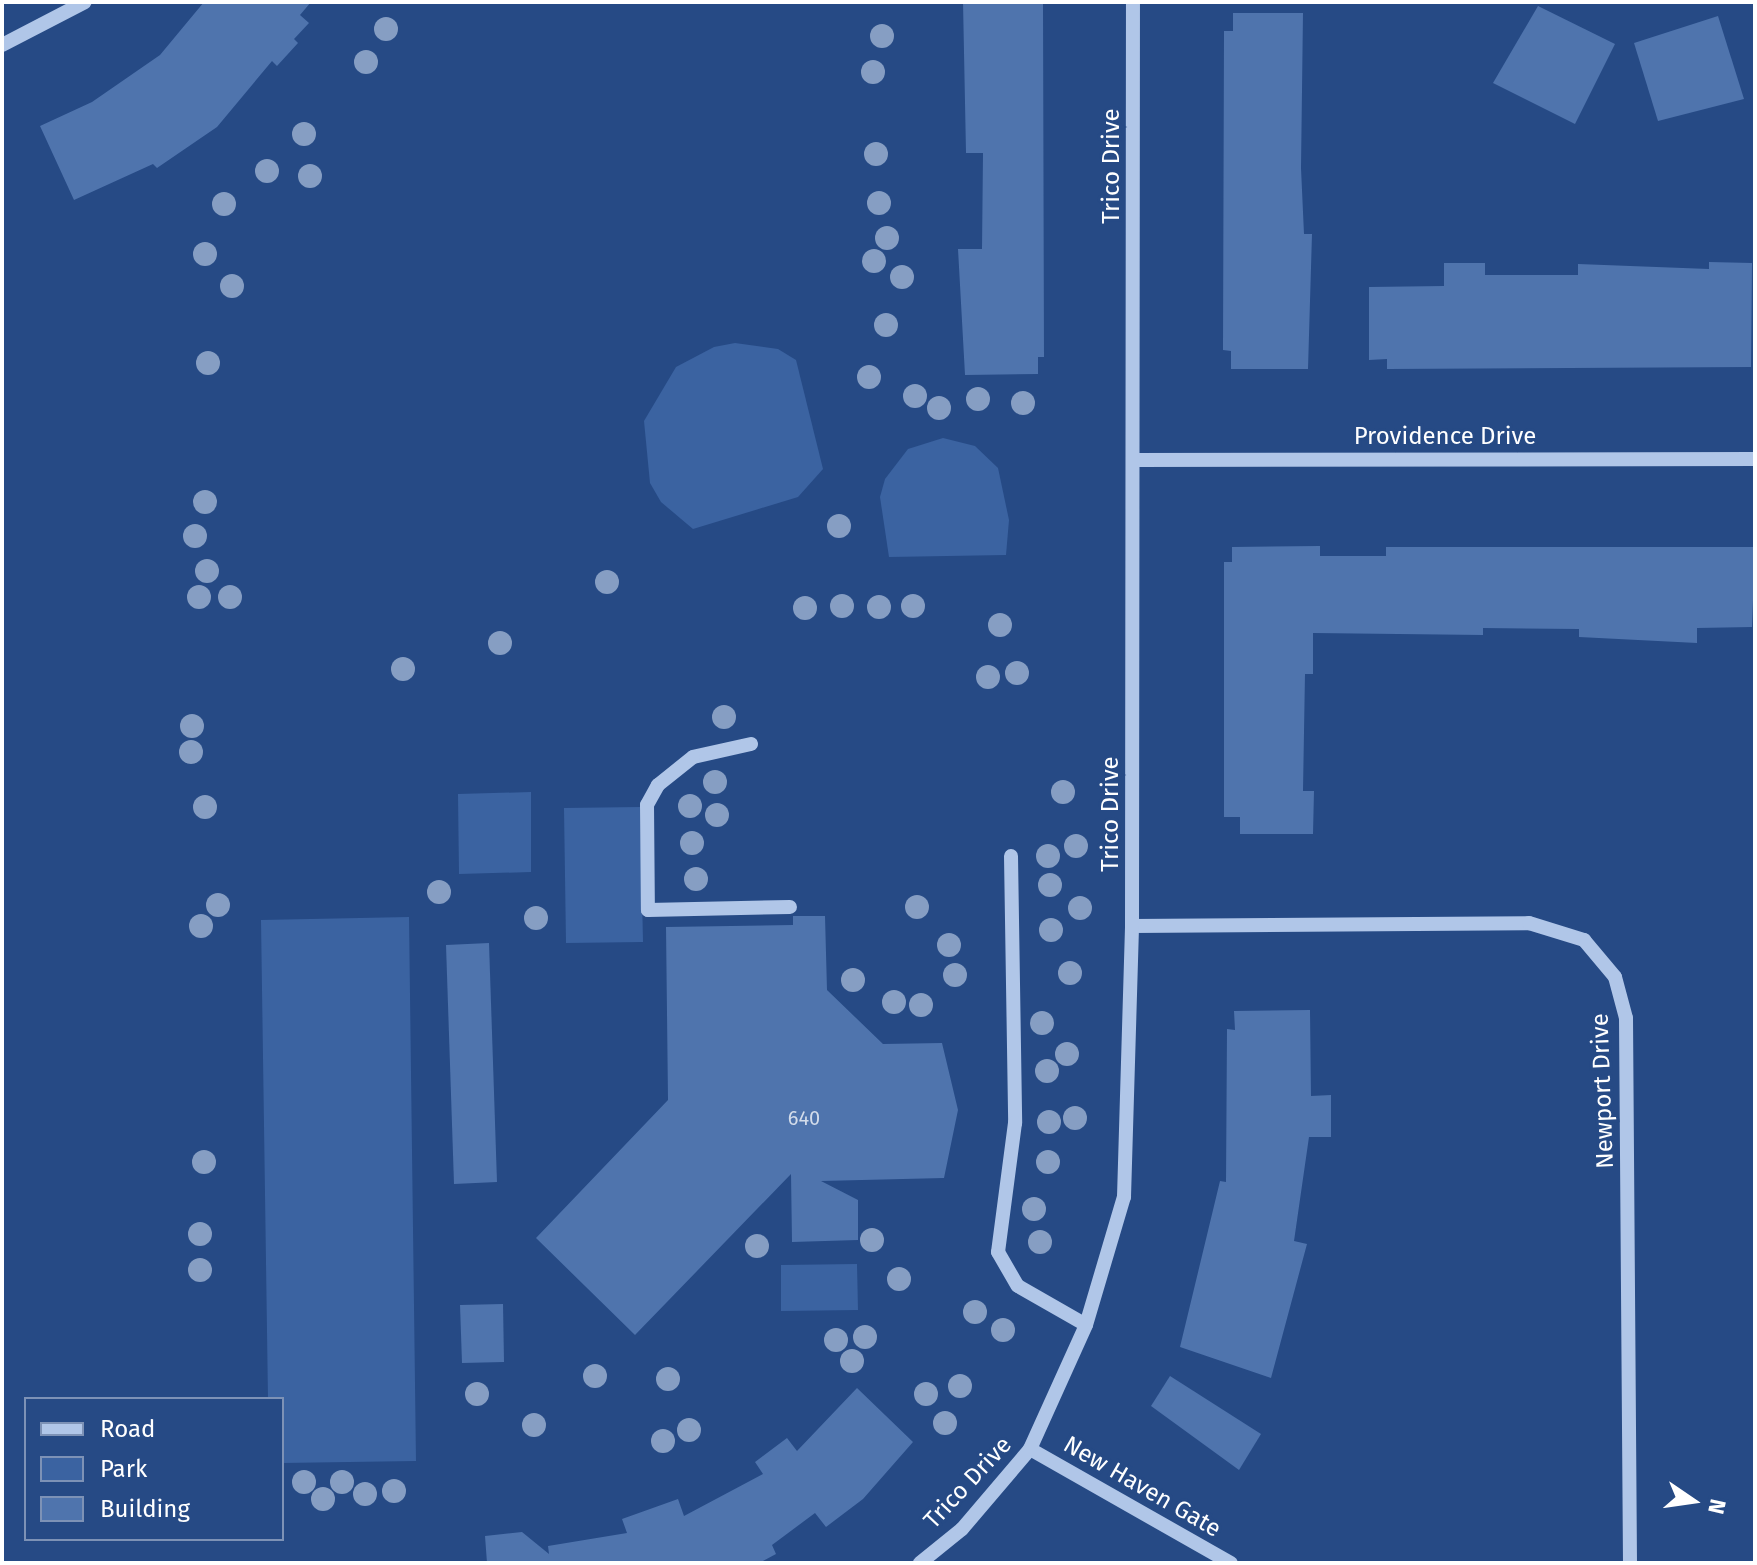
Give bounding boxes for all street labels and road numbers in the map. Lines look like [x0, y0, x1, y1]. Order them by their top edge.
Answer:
street label: Trico Drive [1098, 108, 1126, 224]
street label: Providence Drive [1354, 423, 1536, 451]
street label: Trico Drive [1097, 756, 1125, 872]
street label: Newport Drive [1586, 1013, 1620, 1169]
street label: New Haven Gate [1058, 1430, 1226, 1544]
street label: Trico Drive [918, 1431, 1018, 1535]

